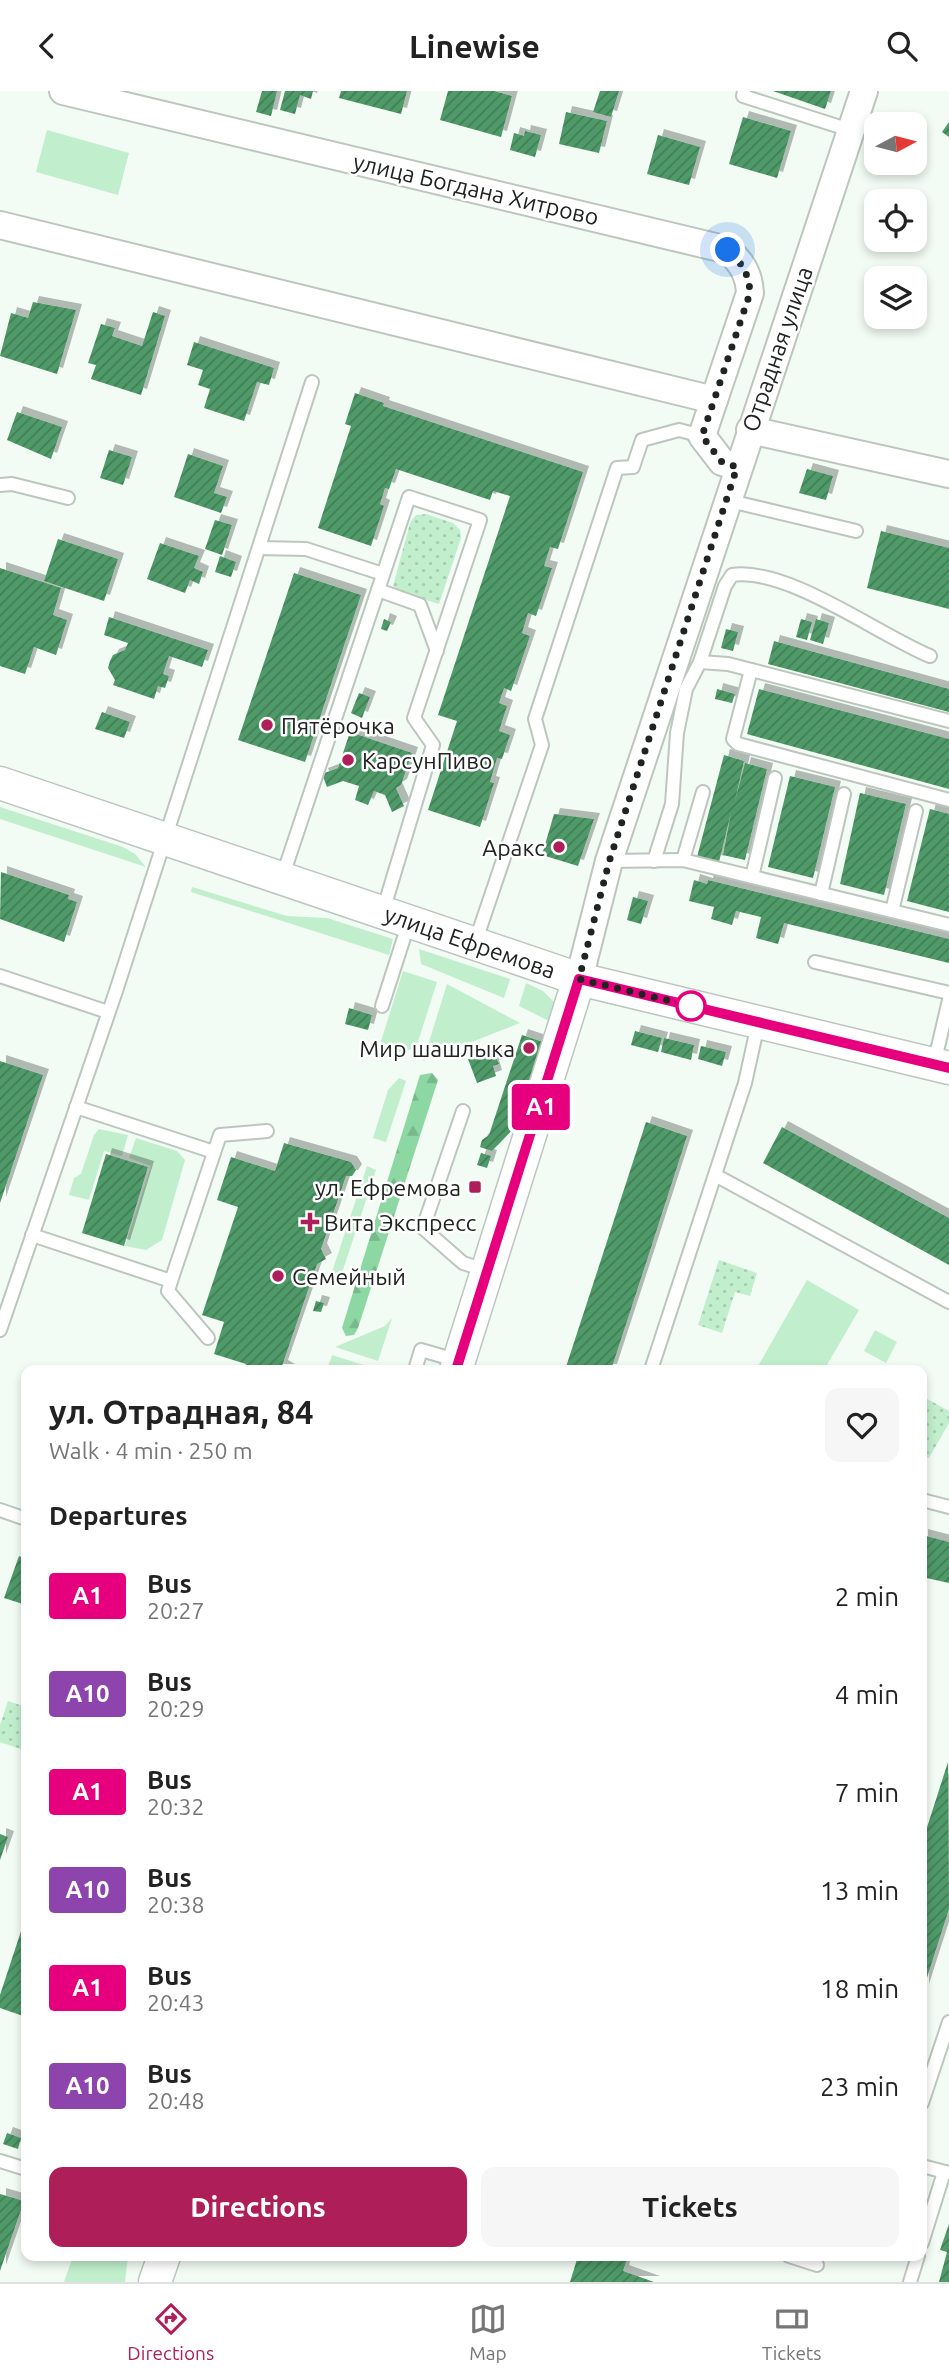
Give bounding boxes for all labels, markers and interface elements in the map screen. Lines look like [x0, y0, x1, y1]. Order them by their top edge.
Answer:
icon: back [28, 27, 66, 65]
icon: search [883, 27, 921, 65]
text: Linewise [409, 28, 540, 64]
north arrow [864, 112, 928, 175]
map controls [864, 112, 927, 329]
street label: улица Богдана Хитрово [351, 149, 601, 229]
button: locate [864, 189, 927, 252]
your location [710, 232, 745, 267]
street label: Отрадная улица [737, 263, 817, 435]
button: layers [864, 266, 927, 329]
place label: Пятёрочка [281, 713, 395, 738]
marker: Пятёрочка [259, 717, 275, 733]
place label: КарсунПиво [362, 748, 492, 773]
marker: КарсунПиво [340, 752, 356, 768]
place label: Аракc [482, 835, 545, 860]
marker: Аракc [551, 839, 567, 855]
street label: улица Ефремова [381, 901, 559, 983]
unlabelled marker [676, 991, 706, 1021]
place label: Мир шашлыка [359, 1036, 515, 1061]
marker: Мир шашлыка [521, 1040, 537, 1056]
line badge: А1 [510, 1084, 572, 1130]
text: А1 [526, 1093, 556, 1120]
place label: ул. Ефремова [315, 1175, 461, 1200]
marker: ул. Ефремова [467, 1179, 483, 1195]
place label: Вита Экспресс [324, 1210, 477, 1235]
marker: Вита Экспресс [302, 1214, 318, 1230]
place label: Семейный [292, 1264, 406, 1289]
marker: Семейный [270, 1268, 286, 1284]
button: heart [825, 1388, 899, 1462]
text: ул. Отрадная, 84 [49, 1393, 314, 1430]
text: Walk · 4 min · 250 m [49, 1438, 253, 1463]
text: Departures [49, 1501, 187, 1530]
text: Bus [147, 1569, 192, 1598]
text: А1 [72, 1582, 103, 1609]
text: 2 min [835, 1582, 899, 1611]
text: 20:27 [147, 1598, 205, 1623]
text: Bus [147, 1667, 192, 1696]
text: А10 [66, 1680, 109, 1707]
text: 4 min [835, 1680, 899, 1709]
text: 20:29 [147, 1696, 205, 1721]
text: Bus [147, 1765, 192, 1794]
text: А1 [72, 1778, 103, 1805]
text: 7 min [835, 1778, 899, 1807]
text: 20:32 [147, 1794, 205, 1819]
text: Bus [147, 1863, 192, 1892]
text: А10 [66, 1876, 109, 1903]
text: 13 min [820, 1876, 899, 1905]
text: 20:38 [147, 1892, 205, 1917]
text: Bus [147, 1961, 192, 1990]
text: А1 [72, 1974, 103, 2001]
text: 18 min [820, 1974, 899, 2003]
text: 20:43 [147, 1990, 205, 2015]
text: Bus [147, 2059, 192, 2088]
text: А10 [66, 2072, 109, 2099]
text: 23 min [820, 2072, 899, 2101]
text: 20:48 [147, 2088, 205, 2113]
button: Directions [49, 2167, 467, 2247]
button: Tickets [481, 2167, 899, 2247]
tab: Directions [127, 2300, 214, 2364]
tab: Map [469, 2300, 507, 2364]
tab: Tickets [762, 2300, 822, 2364]

